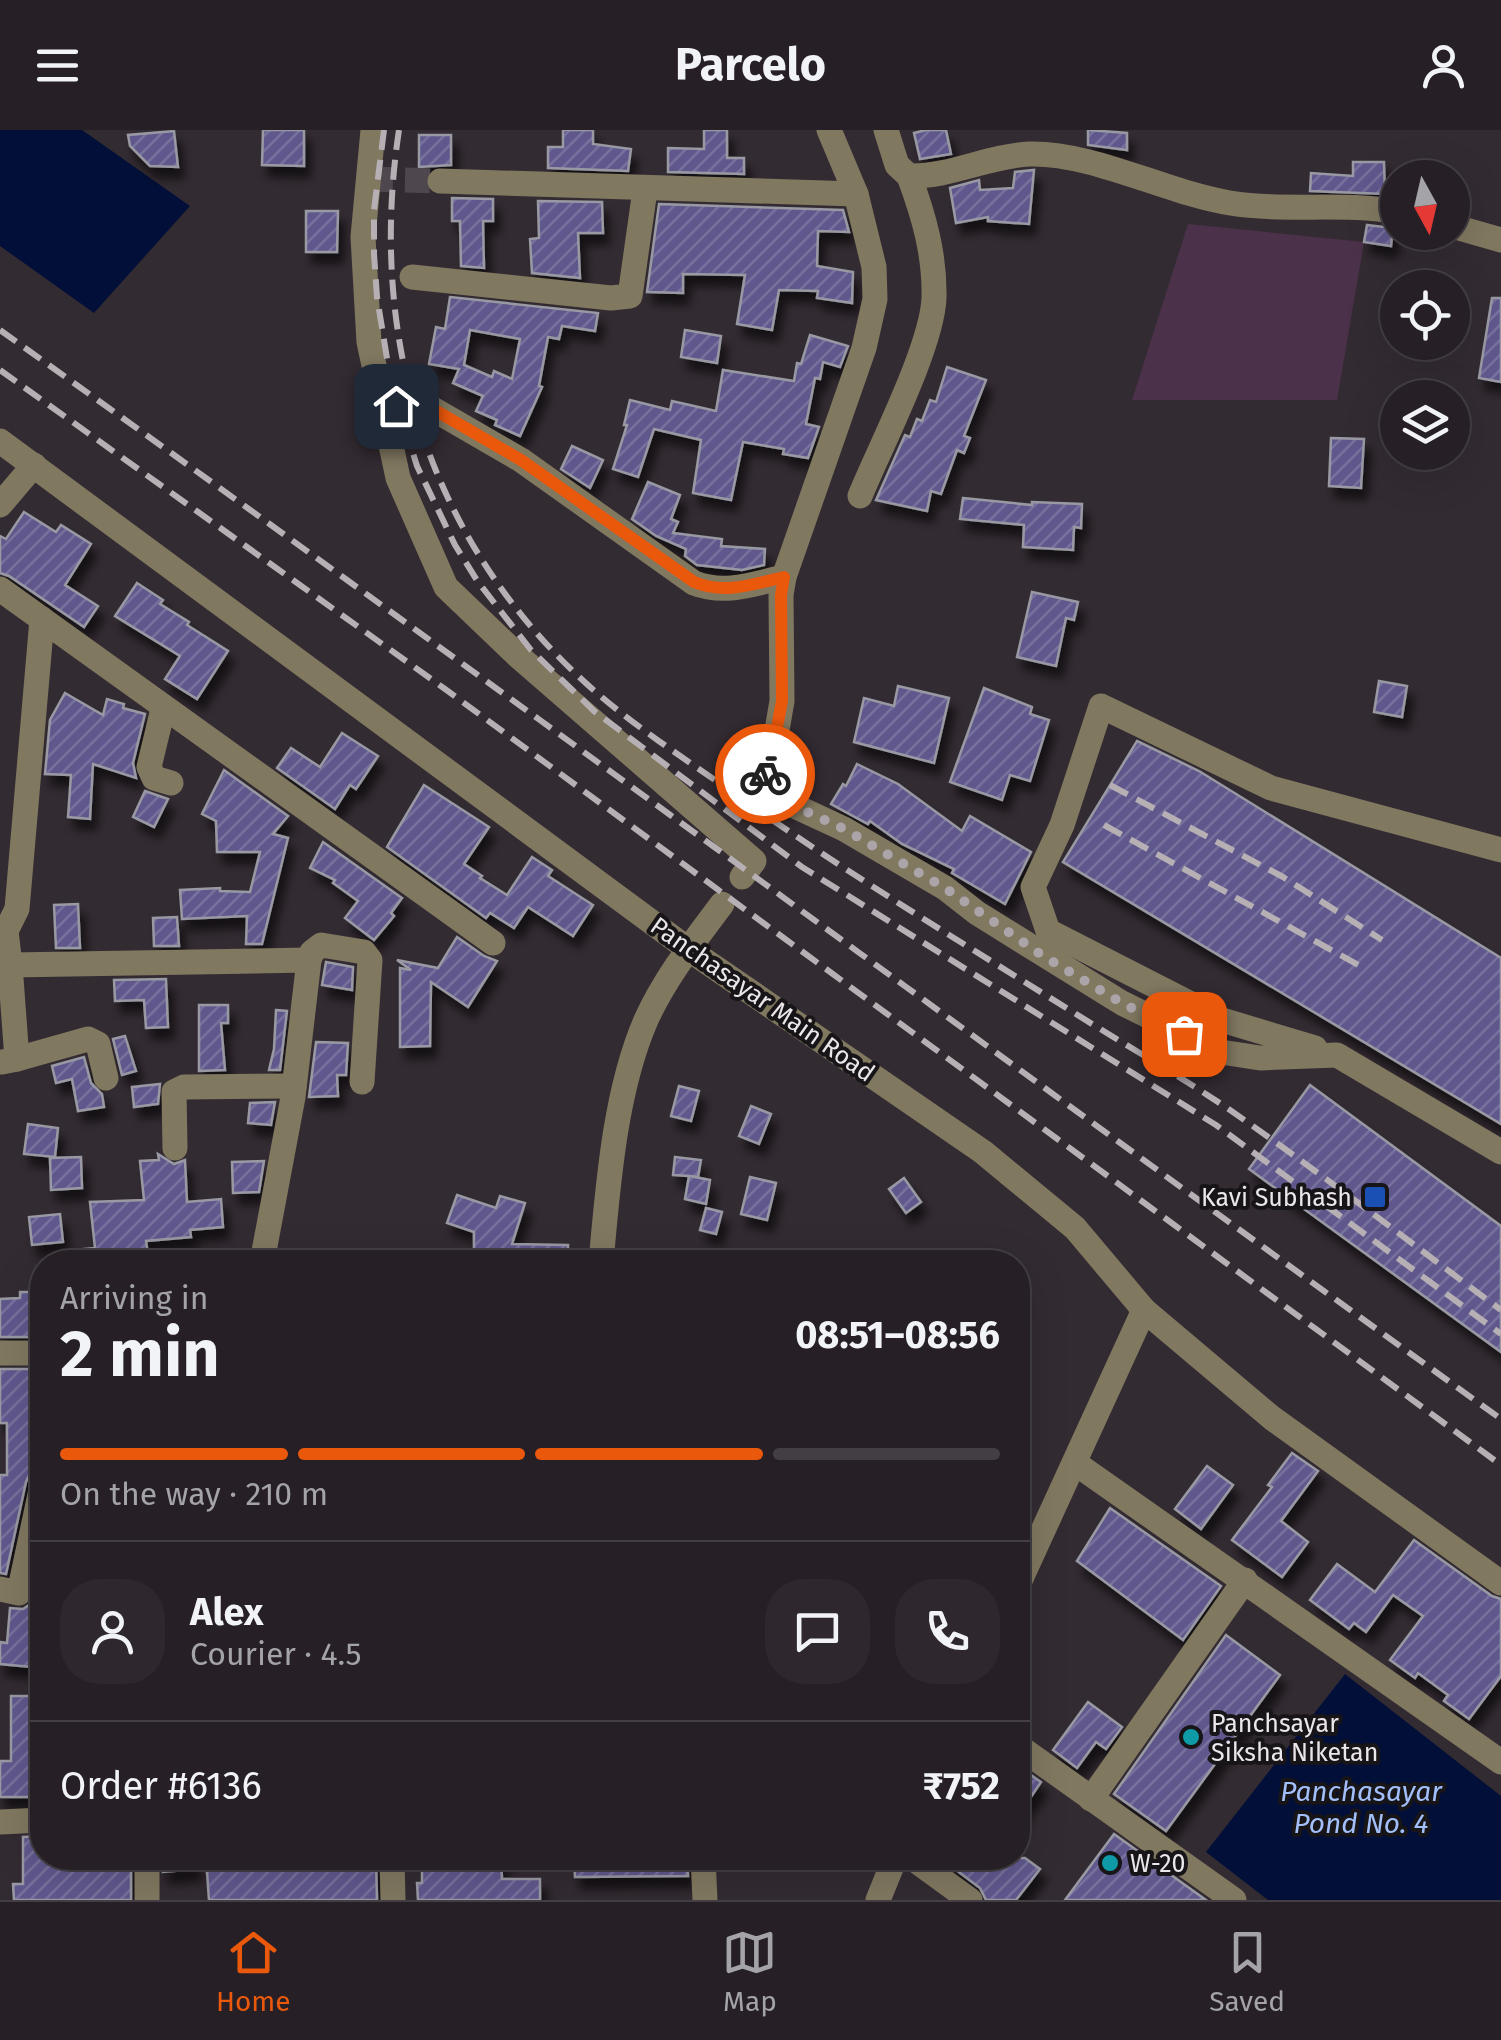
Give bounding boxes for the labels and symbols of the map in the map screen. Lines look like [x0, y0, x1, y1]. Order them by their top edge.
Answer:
north arrow [1380, 160, 1470, 250]
pin [354, 364, 439, 449]
courier [715, 724, 815, 824]
street label: Panchasayar Main Road [645, 911, 880, 1089]
pin [1142, 992, 1227, 1077]
place label: Kavi Subhash [1201, 1183, 1352, 1213]
marker: Kavi Subhash [1362, 1184, 1388, 1210]
place label: Panchsayar Siksha Niketan [1211, 1709, 1378, 1768]
marker: Panchsayar Siksha Niketan [1180, 1726, 1202, 1748]
water label: Panchasayar Pond No. 4 [1280, 1775, 1443, 1840]
place label: W-20 [1130, 1849, 1186, 1879]
marker: W-20 [1099, 1852, 1121, 1874]

